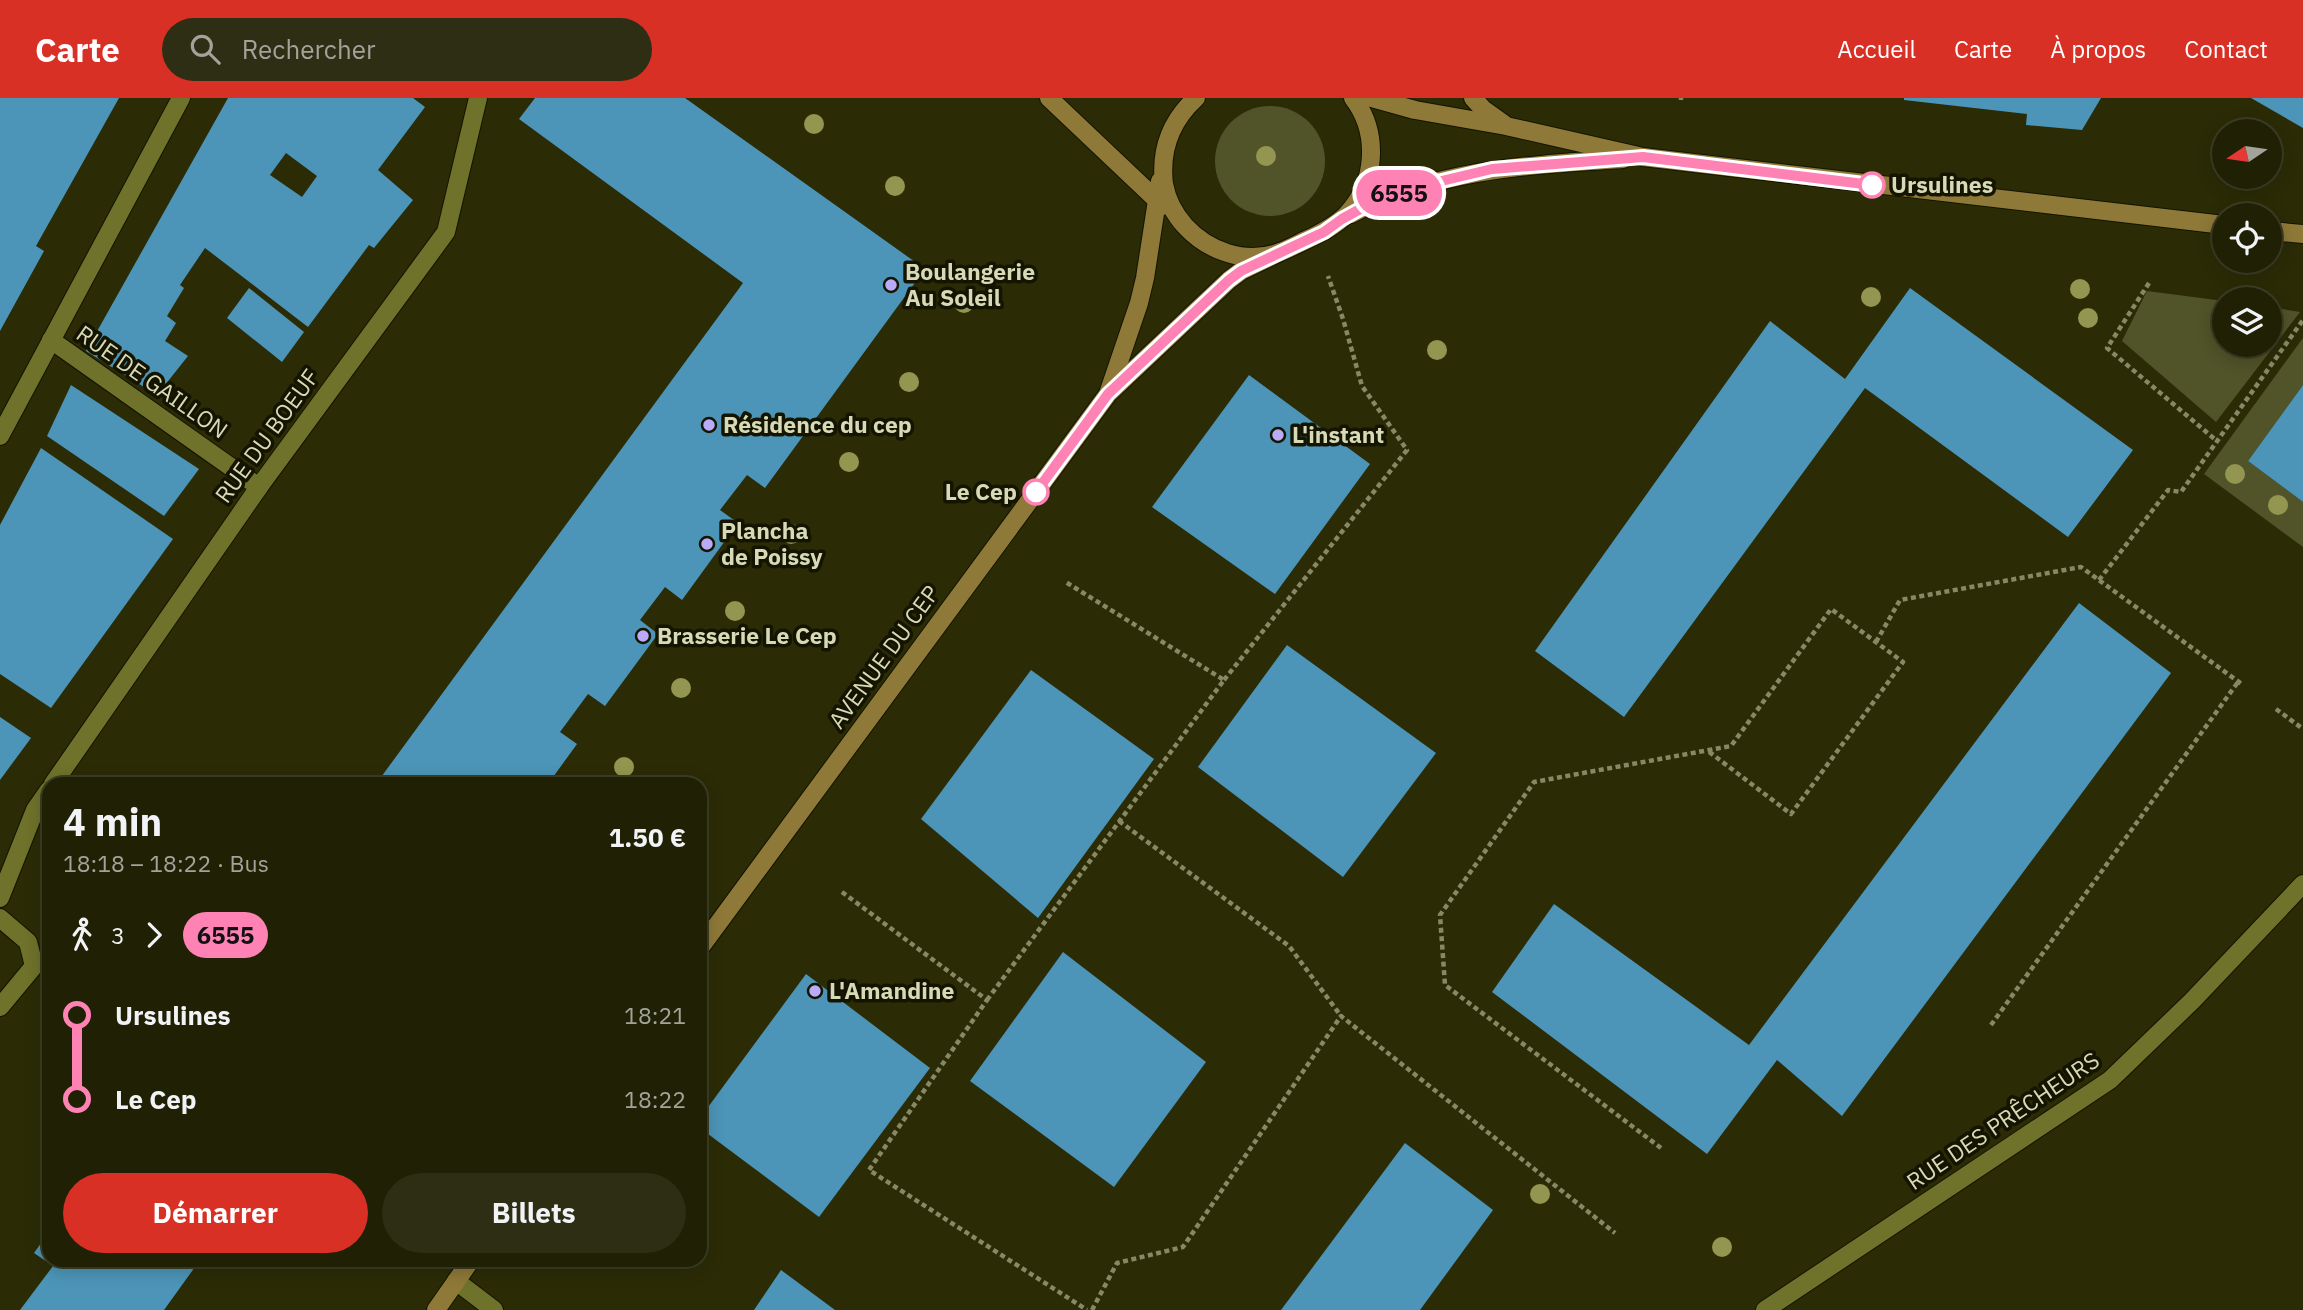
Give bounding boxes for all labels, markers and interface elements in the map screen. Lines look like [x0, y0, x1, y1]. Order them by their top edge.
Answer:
search box [162, 18, 652, 81]
text: Carte [35, 28, 120, 71]
icon: search [186, 30, 224, 68]
text: Rechercher [242, 32, 376, 66]
text: Accueil [1837, 33, 1916, 65]
text: Carte [1954, 33, 2012, 65]
text: À propos [2050, 33, 2146, 65]
text: Contact [2184, 33, 2268, 65]
north arrow [2212, 119, 2282, 189]
map controls [2212, 119, 2282, 357]
place label: Ursulines [1891, 169, 1993, 199]
line badge: 6555 [1350, 170, 1448, 216]
marker: Ursulines [1859, 172, 1885, 198]
text: 6555 [1370, 177, 1428, 209]
button: locate [2212, 203, 2282, 273]
place label: Boulangerie Au Soleil [905, 256, 1035, 312]
marker: Boulangerie Au Soleil [883, 277, 899, 293]
button: layers [2212, 287, 2282, 357]
street label: RUE DE GAILLON [71, 318, 234, 445]
street label: RUE DU BOEUF [207, 362, 325, 508]
place label: Résidence du cep [723, 409, 912, 439]
marker: Résidence du cep [701, 417, 717, 433]
place label: L'instant [1292, 419, 1385, 449]
marker: L'instant [1270, 427, 1286, 443]
place label: Le Cep [945, 476, 1017, 506]
marker: Le Cep [1023, 479, 1049, 505]
place label: Plancha de Poissy [721, 515, 823, 571]
marker: Plancha de Poissy [699, 536, 715, 552]
street label: AVENUE DU CEP [821, 579, 945, 734]
place label: Brasserie Le Cep [657, 620, 837, 650]
marker: Brasserie Le Cep [635, 628, 651, 644]
text: 4 min [63, 797, 162, 846]
text: 1.50 € [609, 820, 686, 854]
text: 18:18 – 18:22 · Bus [63, 848, 269, 878]
icon: walk [63, 916, 101, 954]
icon: forward [135, 916, 173, 954]
text: 6555 [197, 919, 254, 951]
text: 3 [111, 920, 125, 950]
place label: L'Amandine [829, 975, 955, 1005]
marker: L'Amandine [807, 983, 823, 999]
text: Ursulines [115, 998, 231, 1032]
text: 18:21 [624, 1000, 686, 1030]
street label: RUE DES PRÊCHEURS [1900, 1044, 2105, 1196]
text: Le Cep [115, 1082, 197, 1116]
text: 18:22 [624, 1084, 686, 1114]
button: Démarrer [63, 1173, 368, 1253]
button: Billets [382, 1173, 686, 1253]

